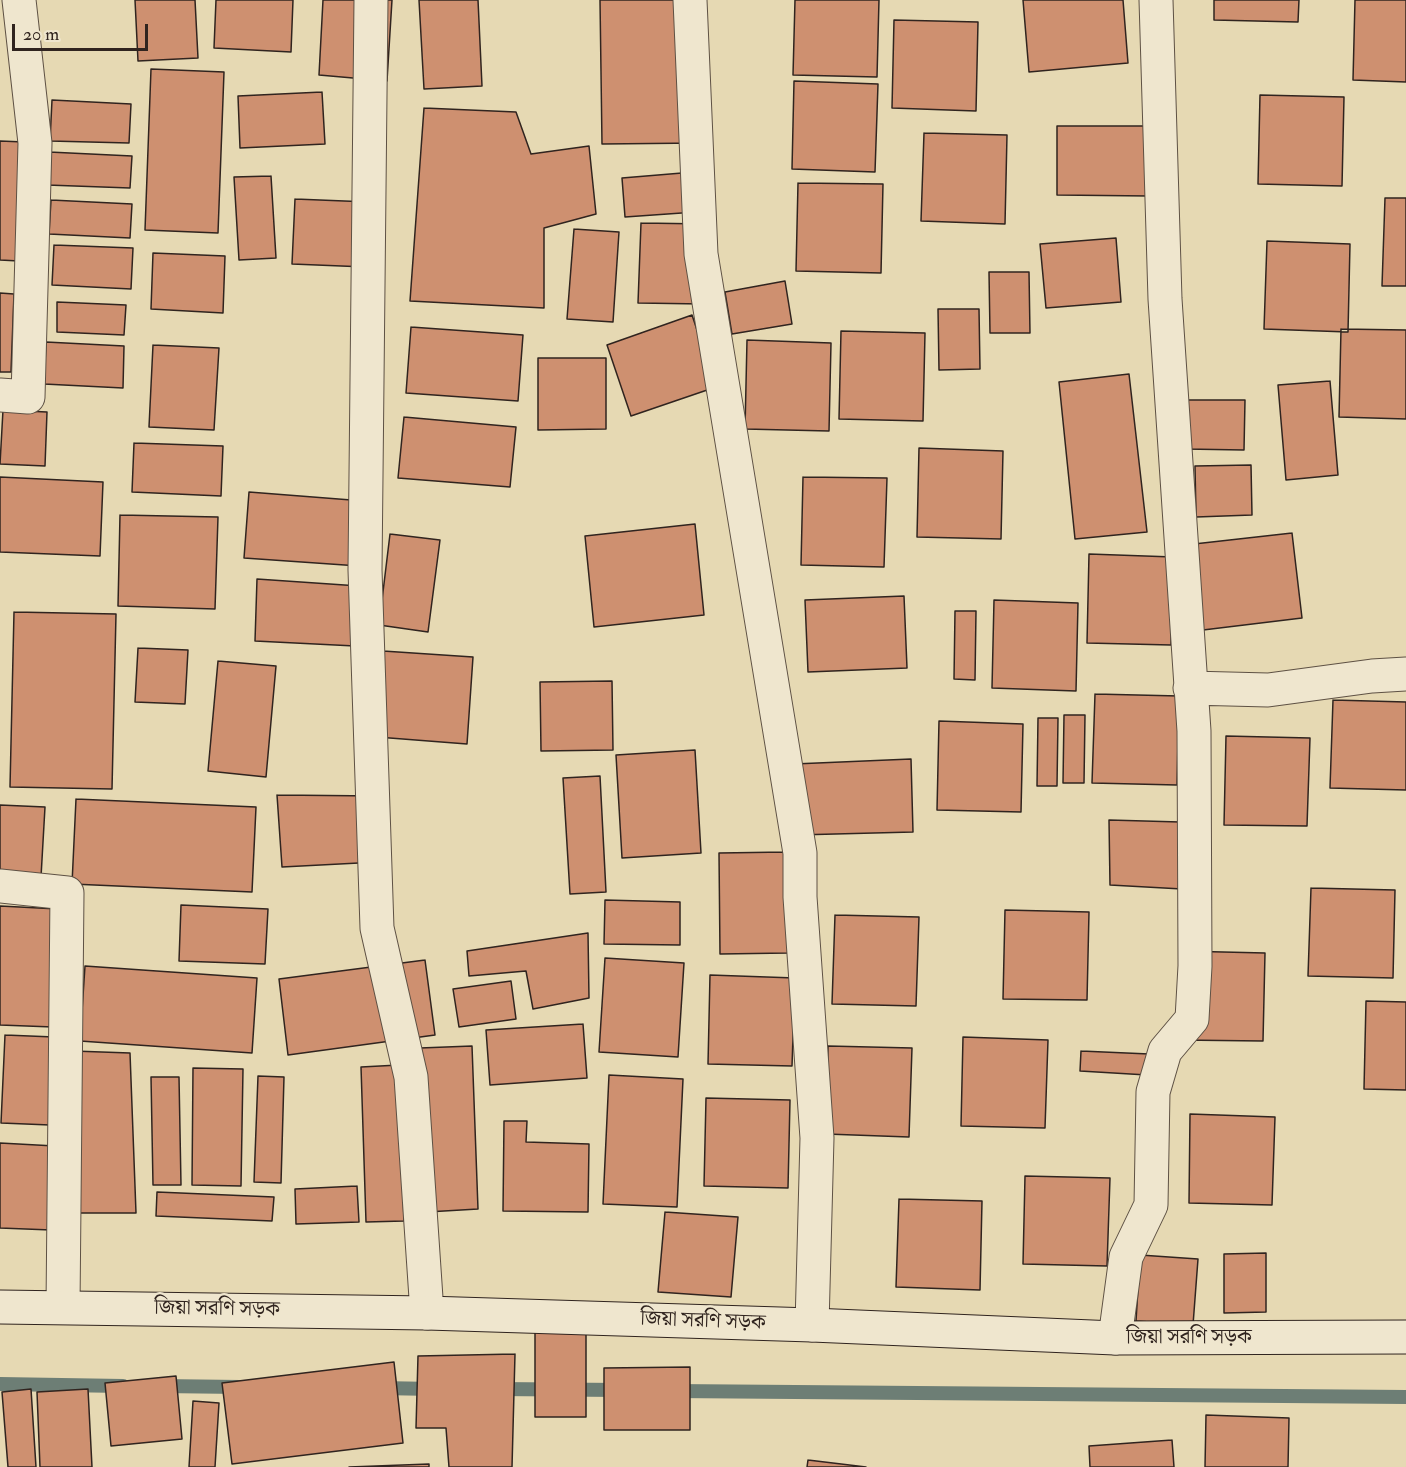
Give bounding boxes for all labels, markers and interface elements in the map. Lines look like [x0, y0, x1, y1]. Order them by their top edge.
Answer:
scale bar [15, 12, 152, 50]
text: 20 m [23, 23, 59, 46]
street label: জিয়া সরণি সড়ক [154, 1296, 280, 1324]
street label: জিয়া সরণি সড়ক [640, 1307, 766, 1337]
street label: জিয়া সরণি সড়ক [1126, 1325, 1252, 1351]

